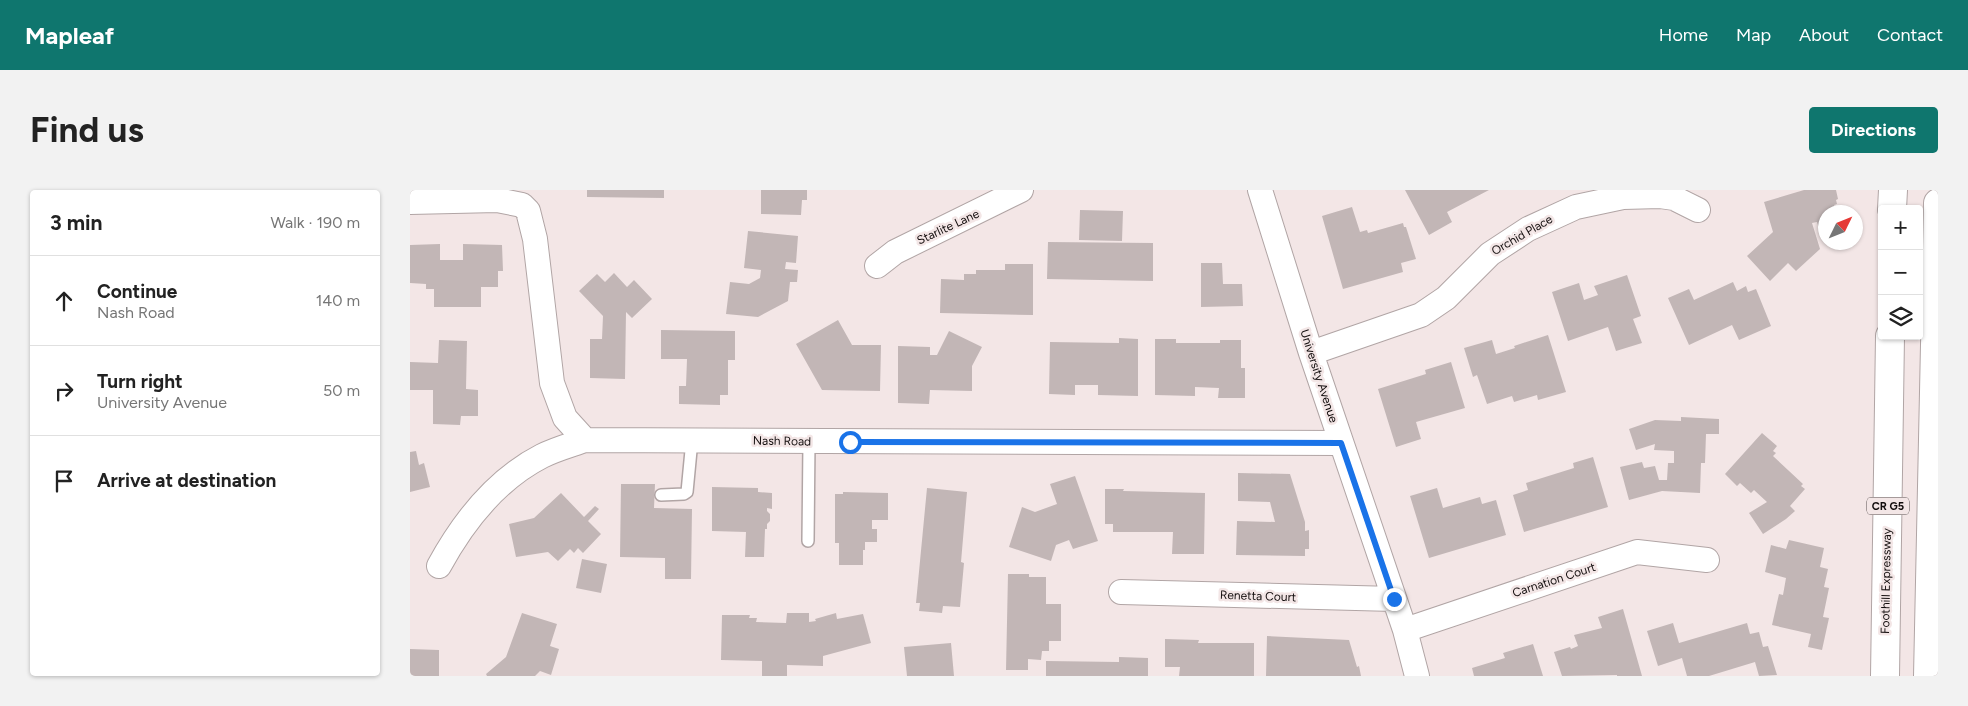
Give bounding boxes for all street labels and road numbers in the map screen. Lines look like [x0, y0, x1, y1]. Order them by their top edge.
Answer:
street label: Starlite Lane [915, 206, 982, 248]
street label: Orchid Place [1489, 212, 1555, 258]
street label: University Avenue [1297, 327, 1341, 425]
street label: Nash Road [753, 433, 811, 449]
road number: CR G5 [1867, 498, 1909, 514]
street label: Foothill Expressway [1878, 527, 1894, 634]
street label: Carnation Court [1511, 560, 1598, 600]
street label: Renetta Court [1220, 588, 1297, 604]

